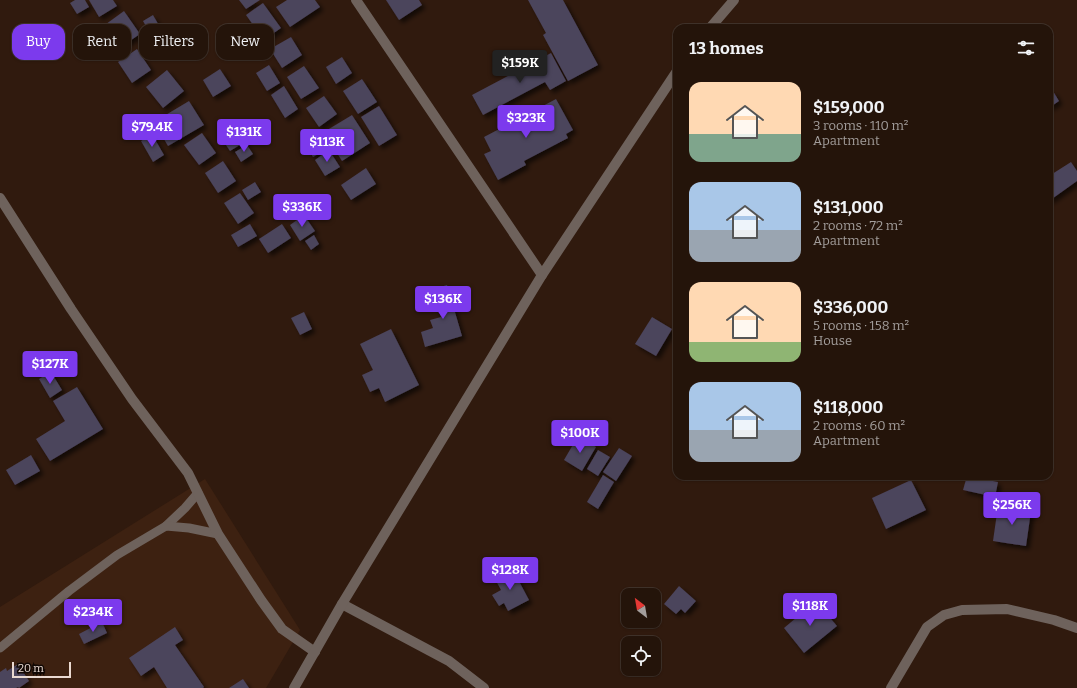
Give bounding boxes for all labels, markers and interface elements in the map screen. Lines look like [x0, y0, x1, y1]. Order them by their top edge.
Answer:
chip: Buy [12, 24, 65, 60]
chip: Rent [73, 24, 131, 60]
chip: Filters [139, 24, 208, 60]
chip: New [216, 24, 274, 60]
icon: filters [1015, 37, 1037, 59]
text: 13 homes [689, 38, 764, 59]
pin: $159K [492, 50, 548, 84]
text: $159K [501, 55, 539, 70]
text: $159,000 [813, 97, 885, 118]
icon: home [721, 98, 769, 146]
pin: $323K [498, 105, 554, 139]
text: $323K [506, 110, 546, 125]
pin: $79.4K [119, 114, 185, 148]
text: 3 rooms · 110 m² [813, 118, 908, 133]
text: $79.4K [131, 119, 173, 134]
pin: $131K [216, 119, 272, 153]
text: $131K [226, 124, 262, 139]
pin: $113K [299, 129, 355, 163]
text: Apartment [813, 133, 880, 148]
text: $113K [309, 134, 345, 149]
pin: $336K [274, 194, 330, 228]
text: $131,000 [813, 197, 884, 218]
icon: home [721, 198, 769, 246]
text: $336K [282, 199, 322, 214]
text: 2 rooms · 72 m² [813, 218, 903, 233]
text: Apartment [813, 233, 880, 248]
pin: $136K [415, 286, 471, 320]
text: $136K [424, 291, 462, 306]
text: $336,000 [813, 297, 888, 318]
icon: home [721, 298, 769, 346]
text: 5 rooms · 158 m² [813, 318, 909, 333]
text: House [813, 333, 852, 348]
pin: $127K [22, 351, 78, 385]
text: $127K [31, 356, 69, 371]
text: $118,000 [813, 397, 883, 418]
icon: home [721, 398, 769, 446]
text: 2 rooms · 60 m² [813, 418, 905, 433]
pin: $100K [552, 420, 608, 454]
text: $100K [560, 425, 600, 440]
text: Apartment [813, 433, 880, 448]
pin: $256K [984, 492, 1040, 526]
text: $256K [992, 497, 1032, 512]
pin: $128K [482, 557, 538, 591]
text: $128K [491, 562, 529, 577]
north arrow [621, 588, 661, 628]
map controls [621, 588, 661, 676]
pin: $118K [782, 593, 838, 627]
text: $118K [792, 598, 828, 613]
pin: $234K [65, 599, 121, 633]
text: $234K [73, 604, 113, 619]
button: locate [621, 636, 661, 676]
scale bar [12, 660, 71, 679]
text: 20 m [18, 662, 44, 675]

